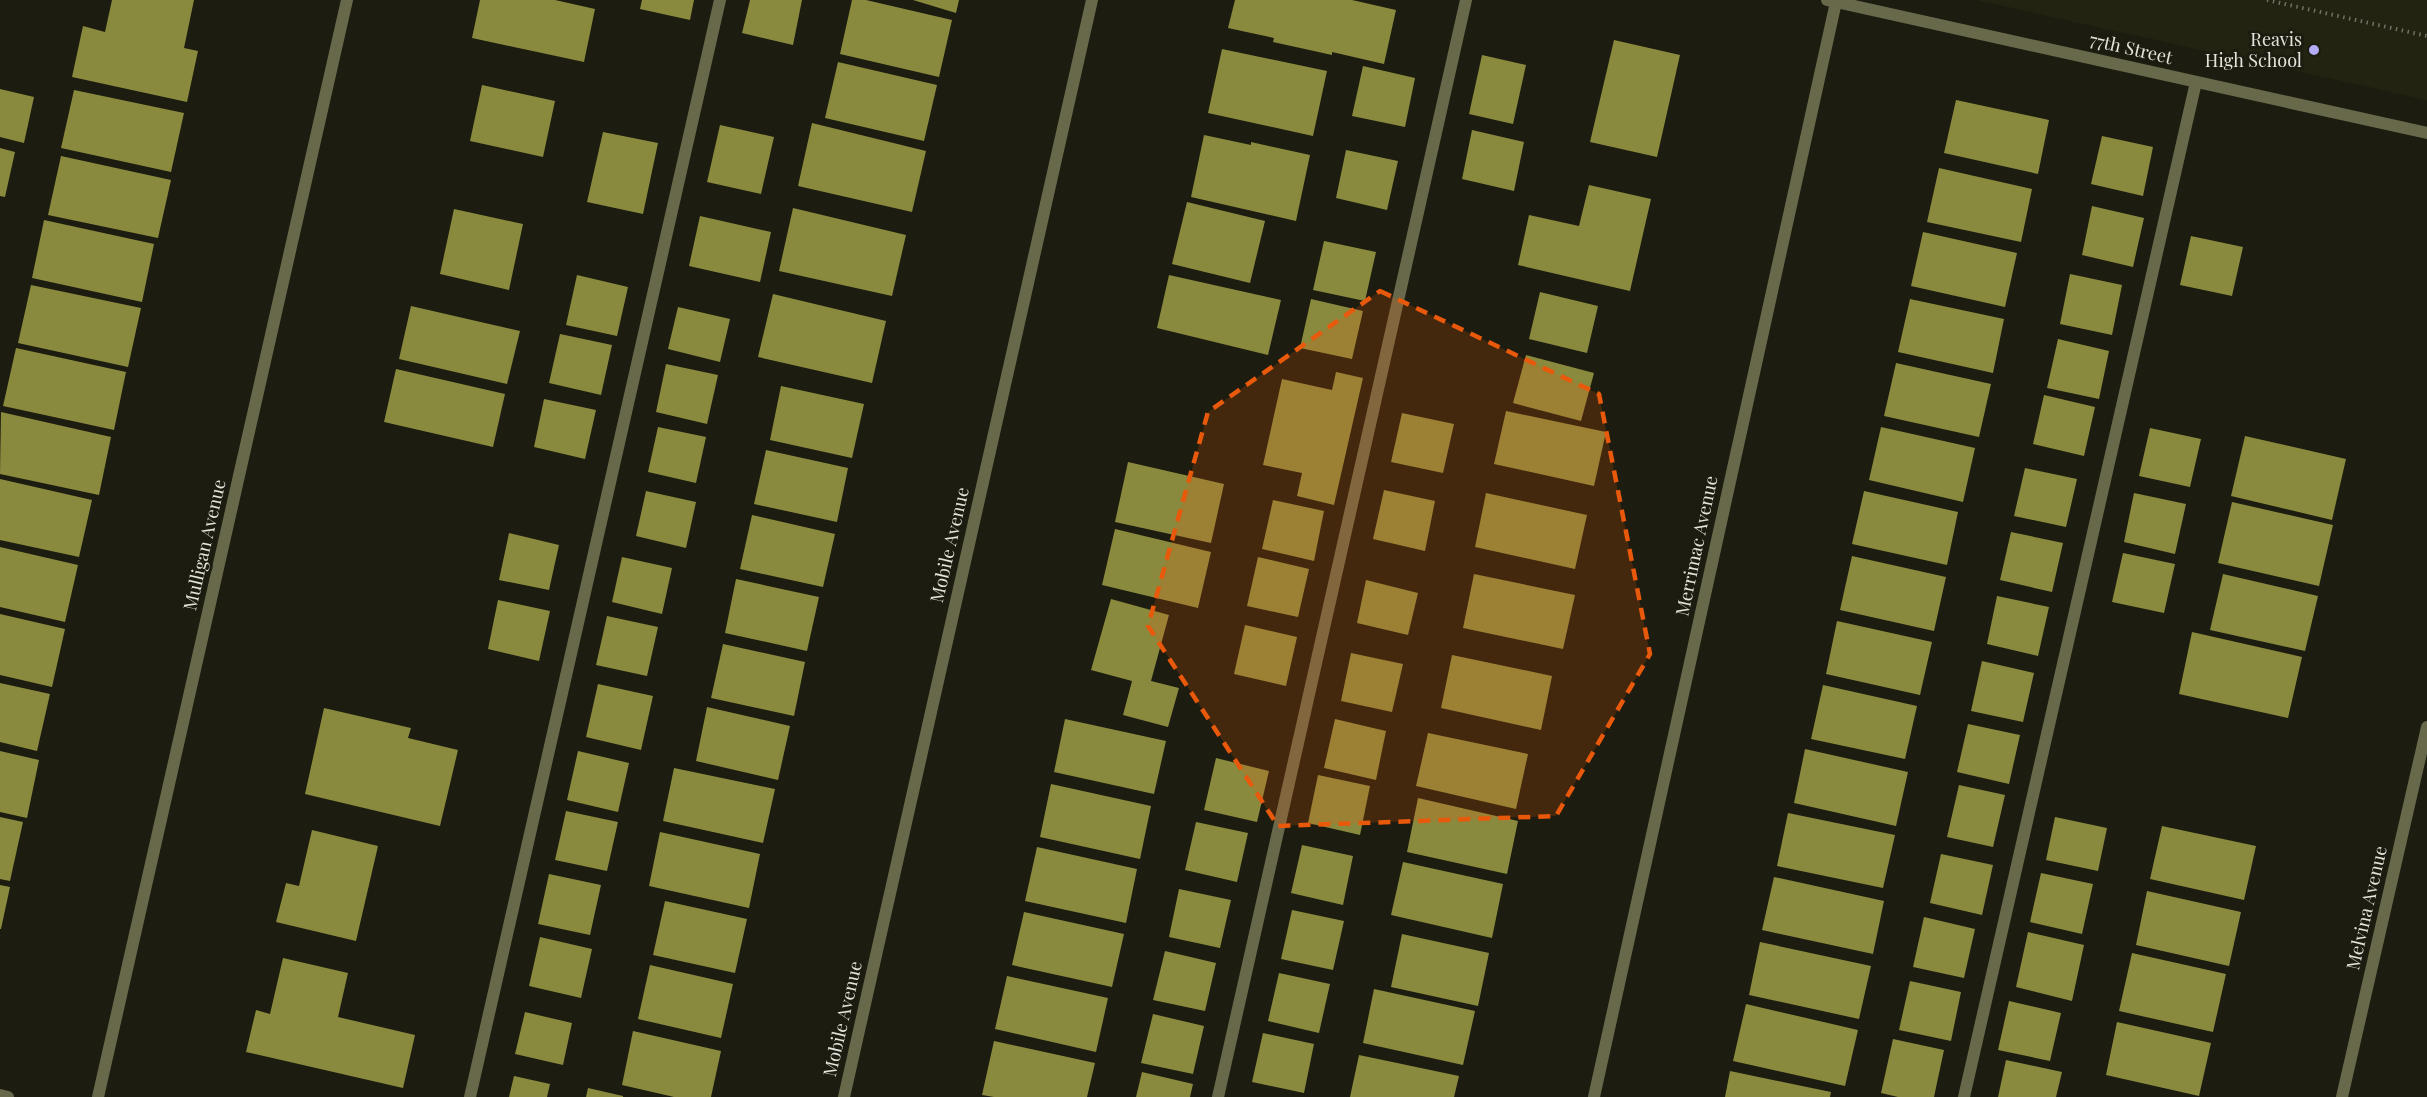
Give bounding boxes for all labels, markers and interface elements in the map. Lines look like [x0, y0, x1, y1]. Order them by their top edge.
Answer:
street label: 77th Street [2087, 27, 2176, 69]
place label: Reavis High School [2205, 27, 2302, 72]
marker: Reavis High School [2307, 43, 2321, 57]
street label: Merrimac Avenue [1669, 473, 1723, 618]
street label: Mulligan Avenue [177, 477, 231, 613]
street label: Mobile Avenue [924, 485, 974, 605]
street label: Melvina Avenue [2340, 843, 2392, 972]
street label: Mobile Avenue [817, 959, 867, 1079]

